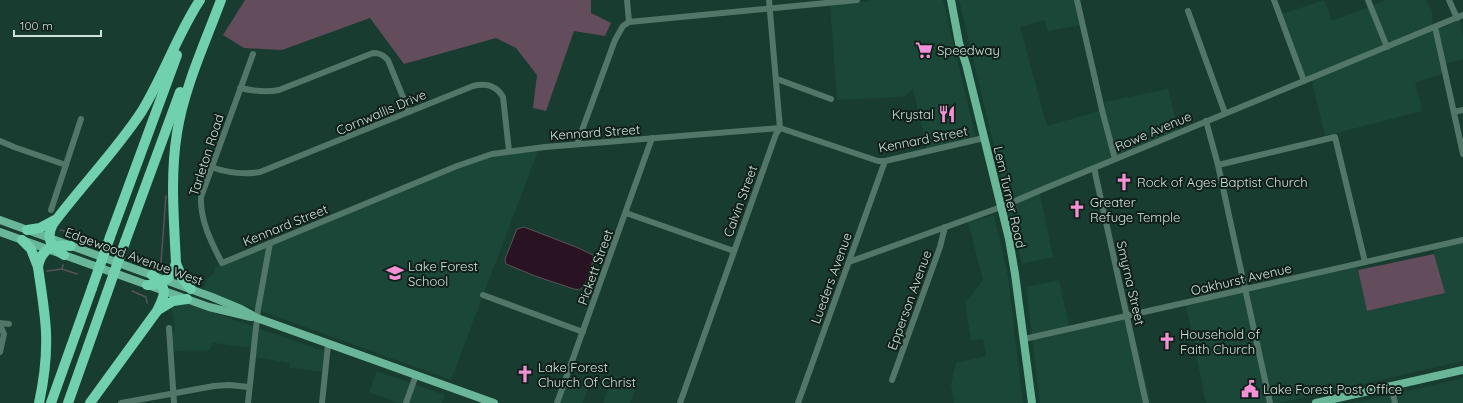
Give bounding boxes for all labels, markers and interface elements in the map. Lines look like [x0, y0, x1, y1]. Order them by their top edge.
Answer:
scale bar [14, 12, 101, 38]
text: 100 m [20, 18, 53, 33]
supermarket icon: Speedway [914, 40, 934, 60]
place label: Speedway [937, 42, 1000, 58]
street label: Cornwallis Drive [334, 86, 428, 138]
restaurant icon: Krystal [937, 104, 957, 124]
place label: Krystal [892, 106, 934, 122]
street label: Rowe Avenue [1112, 108, 1194, 154]
street label: Tarleton Road [185, 112, 227, 198]
street label: Kennard Street [549, 121, 641, 143]
street label: Kennard Street [877, 123, 969, 155]
street label: Lem Turner Road [991, 145, 1029, 249]
street label: Calvin Street [720, 163, 760, 239]
church icon: Rock of Ages Baptist Church [1114, 172, 1134, 192]
place label: Rock of Ages Baptist Church [1137, 174, 1308, 190]
place label: Greater Refuge Temple [1090, 194, 1180, 225]
church icon: Greater Refuge Temple [1067, 199, 1087, 219]
street label: Kennard Street [240, 201, 330, 249]
street label: Edgewood Avenue West [63, 224, 205, 288]
street label: Pickett Street [574, 227, 616, 307]
street label: Lueders Avenue [807, 230, 855, 326]
street label: Smyrna Street [1114, 239, 1148, 327]
street label: Epperson Avenue [884, 248, 934, 352]
place label: Lake Forest School [408, 258, 478, 289]
street label: Oakhurst Avenue [1189, 260, 1293, 298]
school or university icon: Lake Forest School [385, 263, 405, 283]
place label: Household of Faith Church [1180, 326, 1260, 357]
church icon: Household of Faith Church [1157, 331, 1177, 351]
place label: Lake Forest Church Of Christ [538, 359, 636, 390]
church icon: Lake Forest Church Of Christ [515, 364, 535, 384]
public building icon: Lake Forest Post Office [1240, 379, 1260, 399]
place label: Lake Forest Post Office [1263, 381, 1402, 397]

